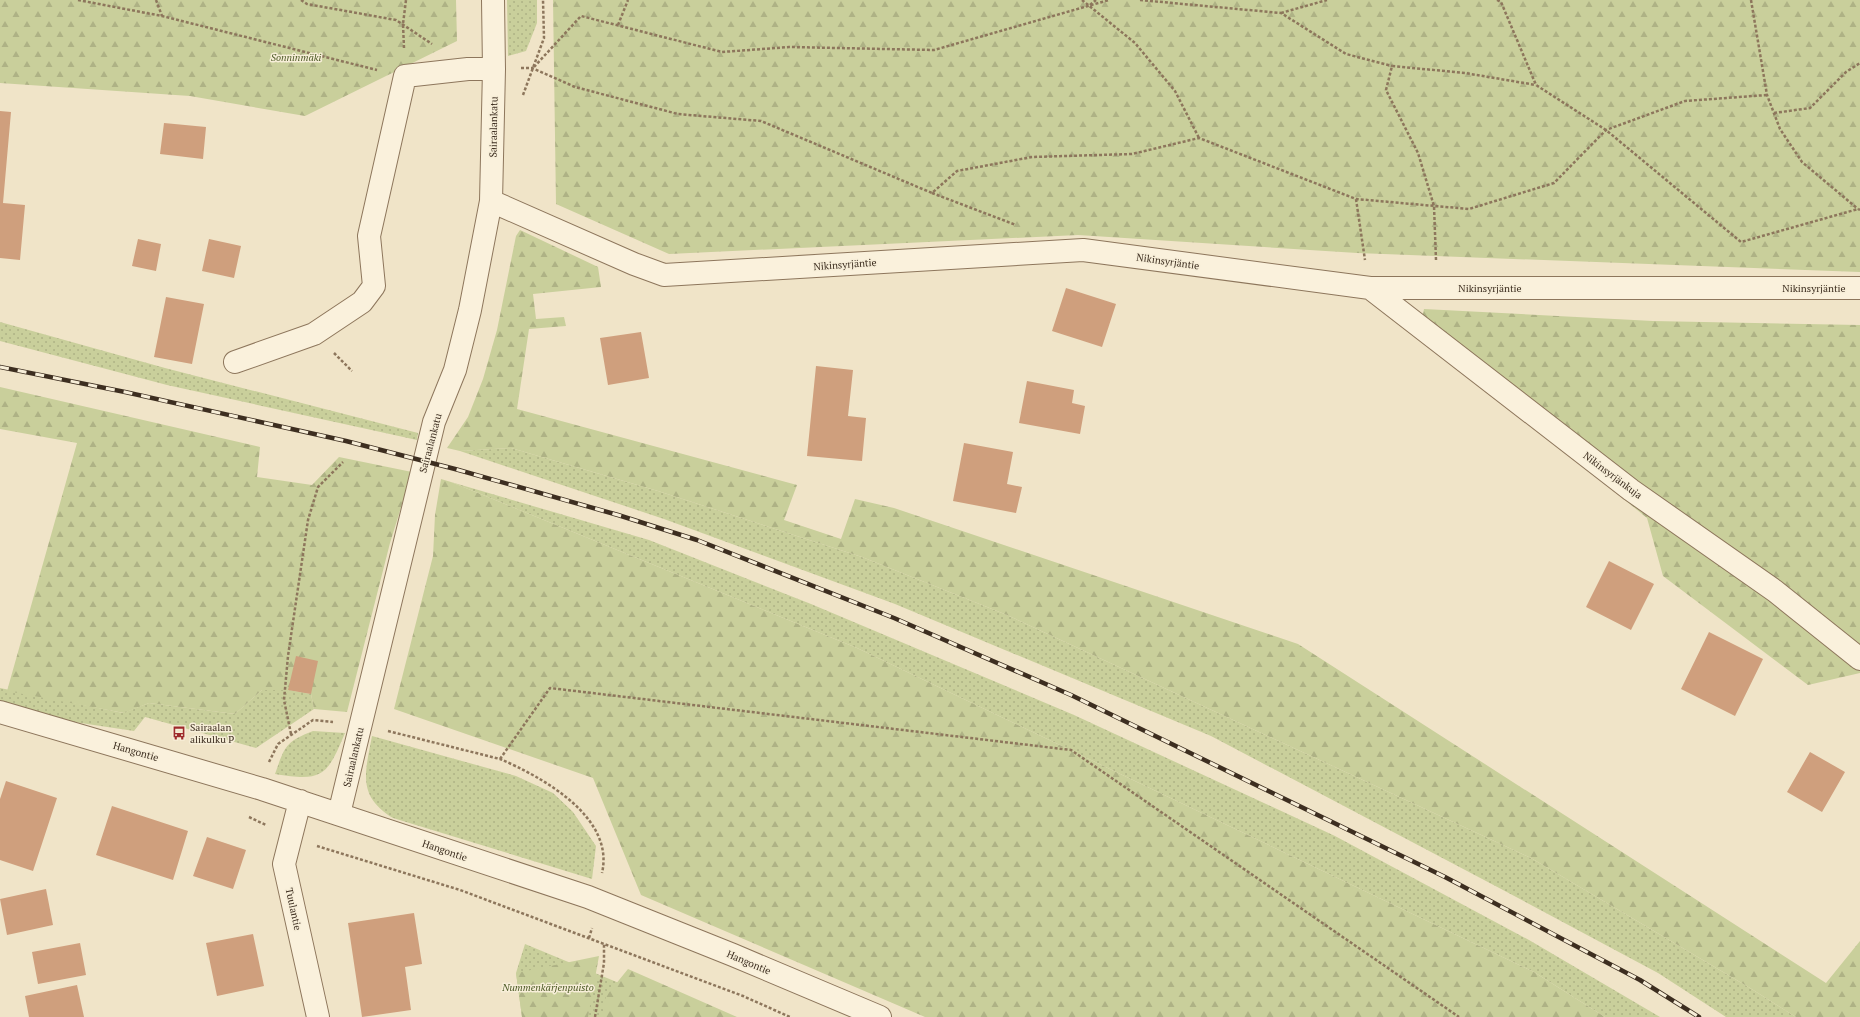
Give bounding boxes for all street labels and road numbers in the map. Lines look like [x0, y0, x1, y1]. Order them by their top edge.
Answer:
street label: Sairaalankatu [486, 96, 501, 158]
street label: Nikinsyrjäntie [1136, 251, 1200, 272]
street label: Nikinsyrjäntie [813, 256, 877, 273]
street label: Nikinsyrjäntie [1458, 282, 1522, 295]
street label: Nikinsyrjäntie [1782, 282, 1846, 295]
street label: Sairaalankatu [416, 412, 445, 474]
street label: Nikinsyrjänkuja [1581, 449, 1645, 502]
street label: Sairaalankatu [340, 726, 367, 788]
street label: Hangontie [112, 739, 160, 764]
street label: Hangontie [421, 837, 469, 864]
street label: Tuulantie [283, 887, 304, 932]
street label: Hangontie [725, 947, 773, 978]

